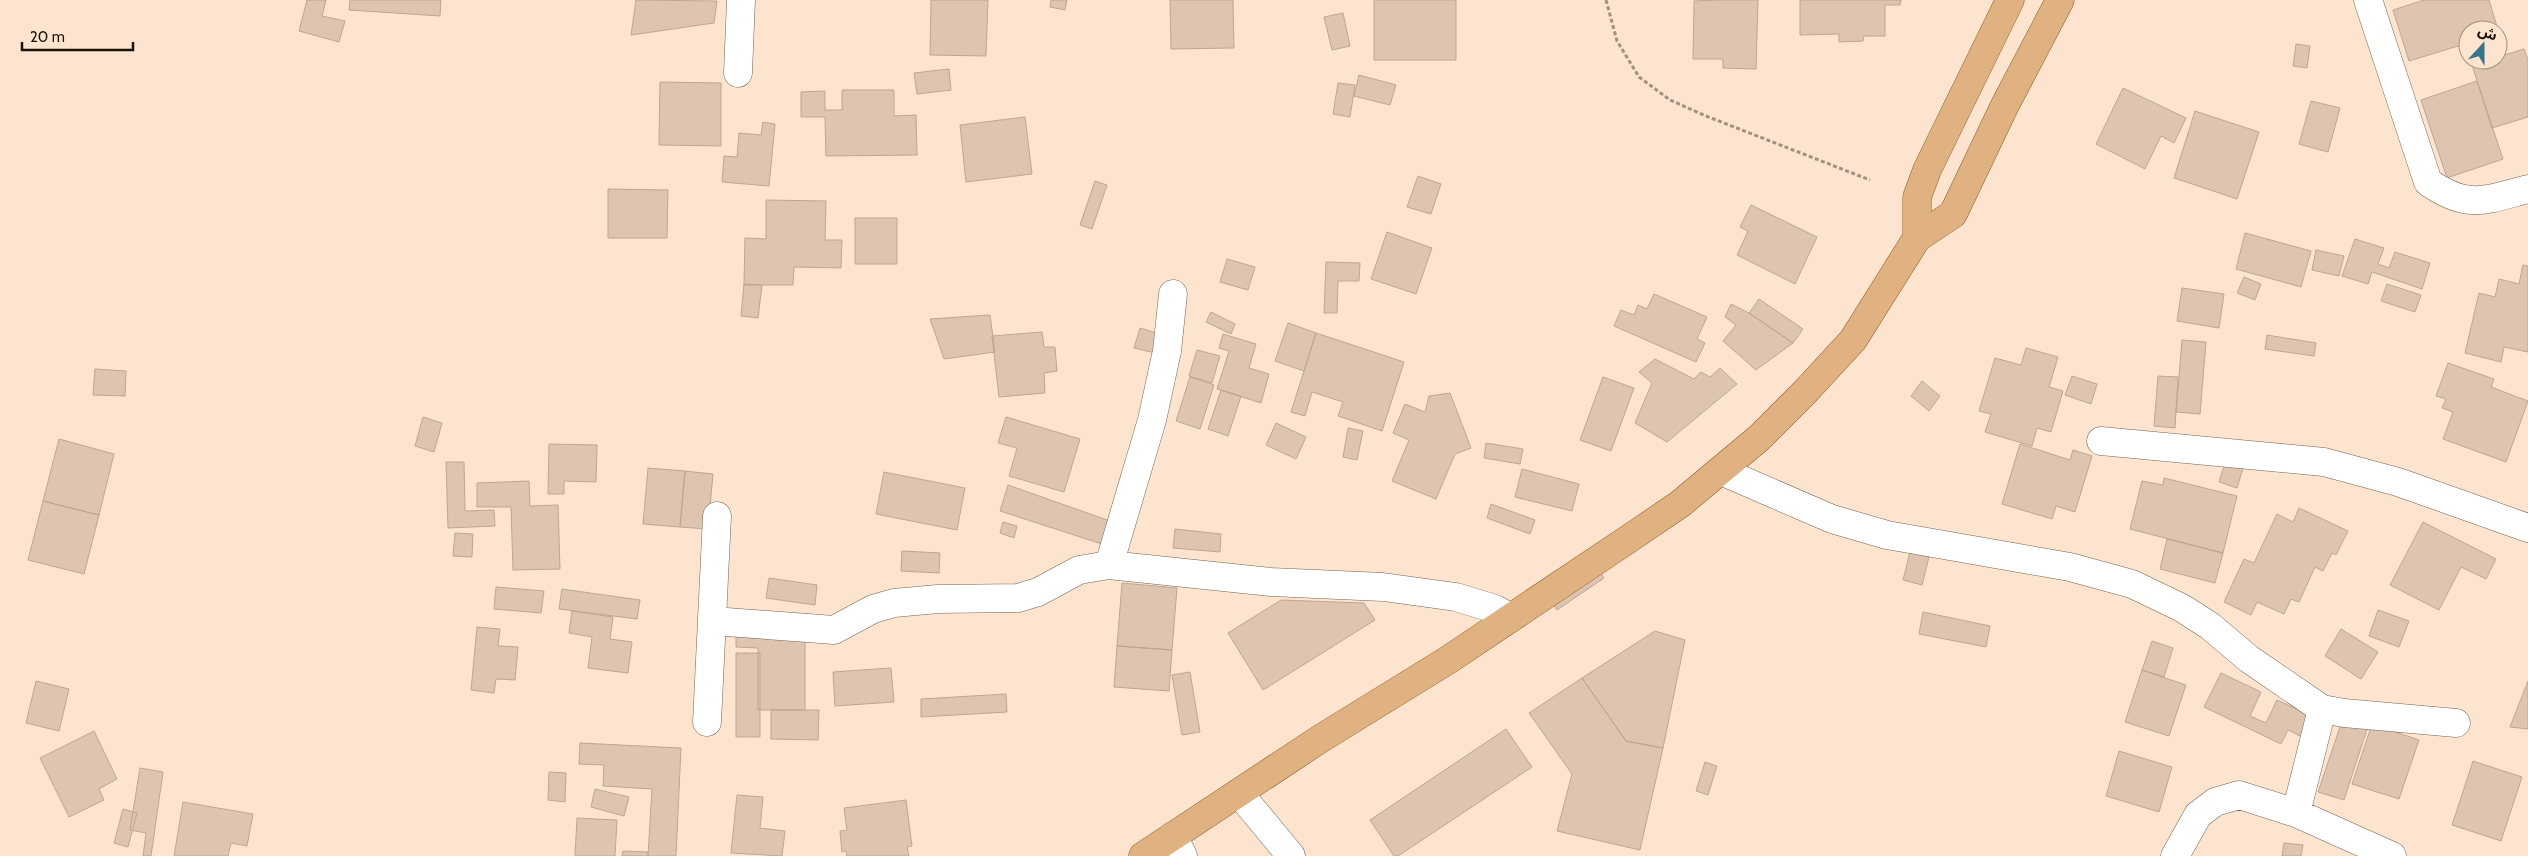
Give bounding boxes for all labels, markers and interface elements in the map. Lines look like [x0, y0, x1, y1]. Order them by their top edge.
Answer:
scale bar [22, 20, 134, 52]
north arrow [2458, 20, 2508, 70]
text: ش [2475, 21, 2500, 45]
text: 20 m [30, 28, 65, 46]

